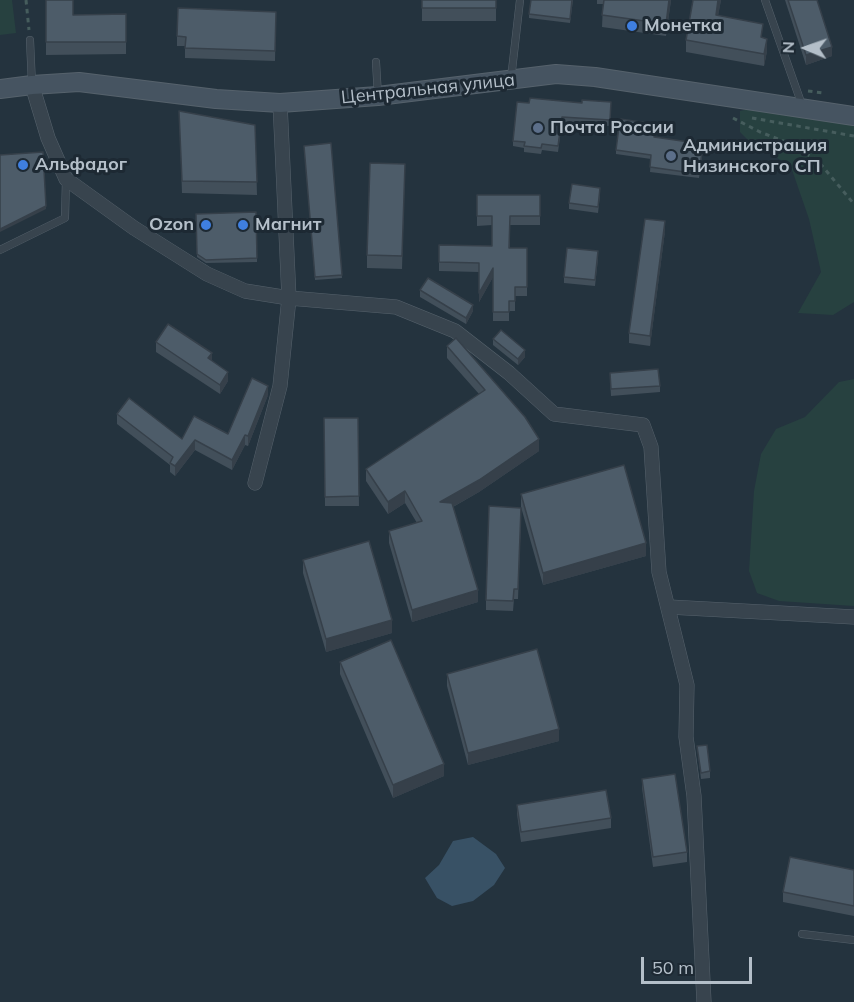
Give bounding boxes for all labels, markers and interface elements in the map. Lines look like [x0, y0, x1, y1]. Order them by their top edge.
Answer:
place label: Монетка [644, 15, 722, 37]
north arrow [776, 18, 836, 78]
marker: Монетка [625, 19, 639, 33]
text: N [778, 41, 798, 54]
street label: Центральная улица [340, 69, 516, 109]
place label: Почта России [550, 117, 674, 139]
marker: Почта России [531, 121, 545, 135]
place label: Администрация Низинского СП [683, 135, 827, 178]
marker: Администрация Низинского СП [664, 149, 678, 163]
place label: Альфадог [35, 154, 127, 176]
marker: Альфадог [16, 158, 30, 172]
place label: Ozon [149, 214, 194, 236]
place label: Магнит [255, 214, 321, 236]
marker: Ozon [199, 218, 213, 232]
marker: Магнит [236, 218, 250, 232]
scale bar [644, 945, 755, 983]
text: 50 m [652, 956, 694, 979]

